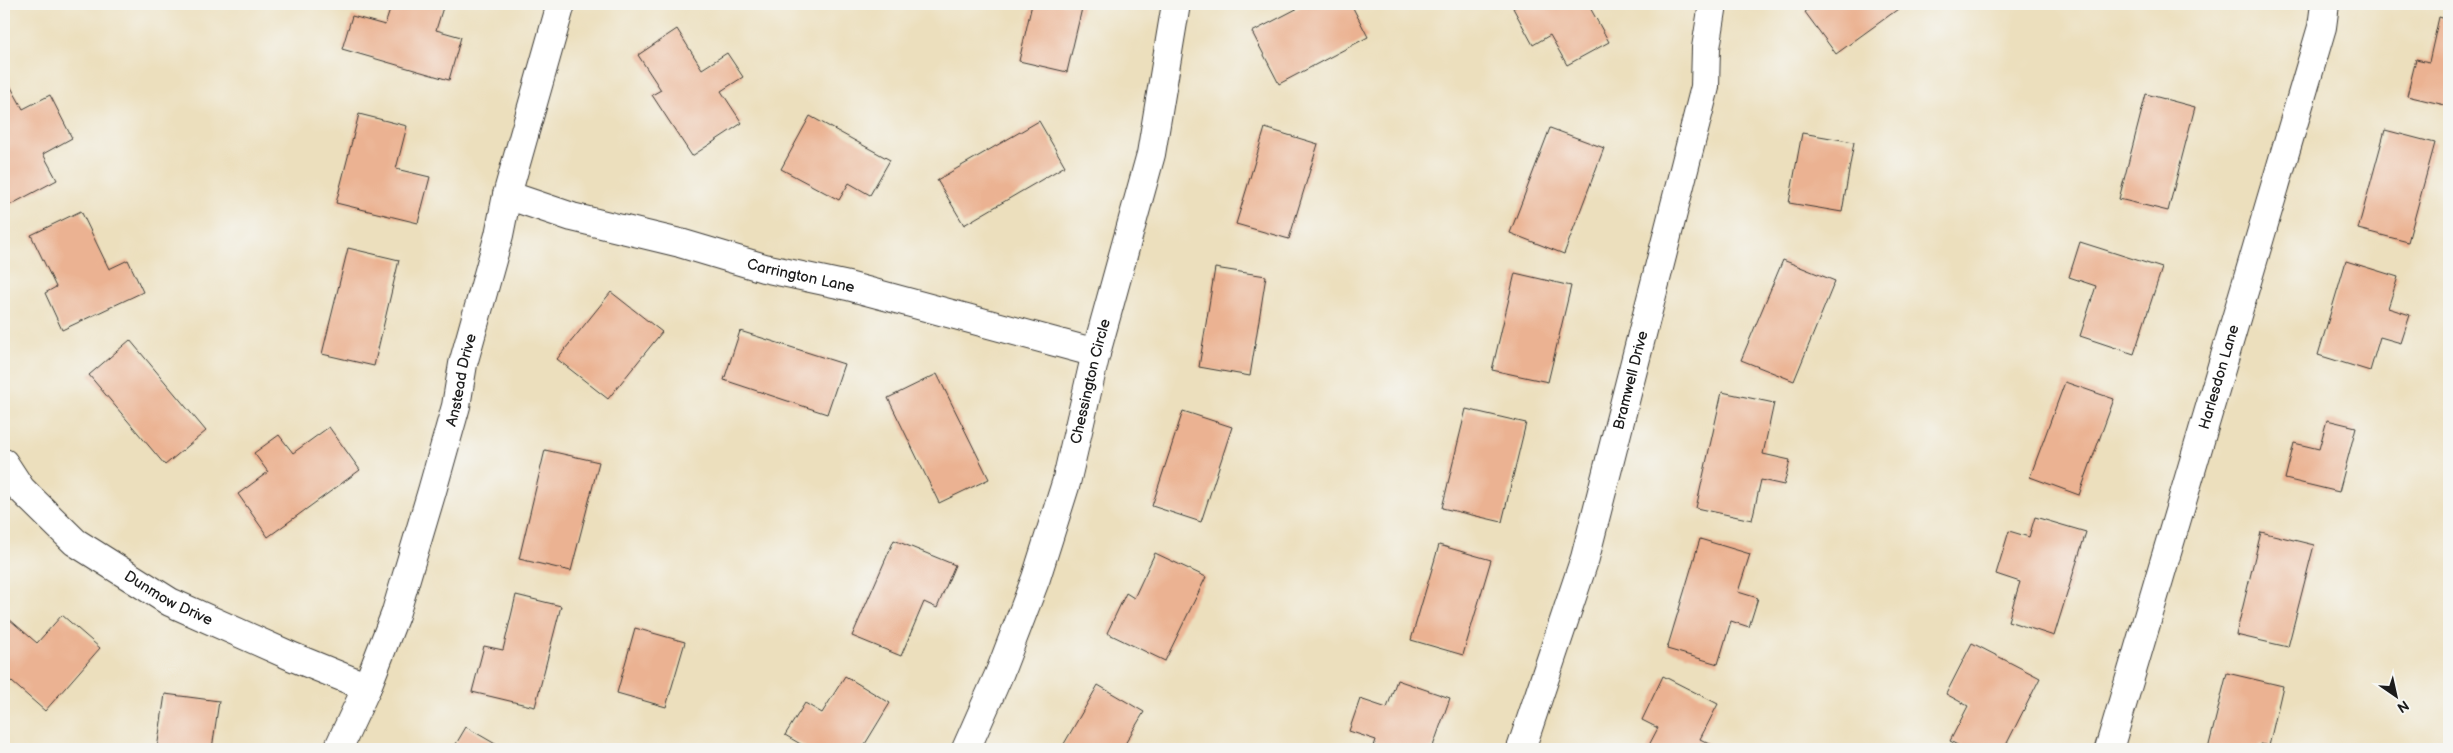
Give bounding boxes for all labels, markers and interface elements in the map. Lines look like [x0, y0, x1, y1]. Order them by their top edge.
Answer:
street label: Carrington Lane [745, 254, 857, 297]
street label: Chessington Circle [1066, 317, 1115, 446]
street label: Harlesdon Lane [2195, 322, 2244, 432]
street label: Bramwell Drive [1609, 329, 1653, 432]
street label: Anstead Drive [442, 331, 481, 429]
street label: Dunmow Drive [121, 567, 216, 630]
north arrow [2370, 670, 2420, 720]
text: N [2394, 696, 2412, 716]

